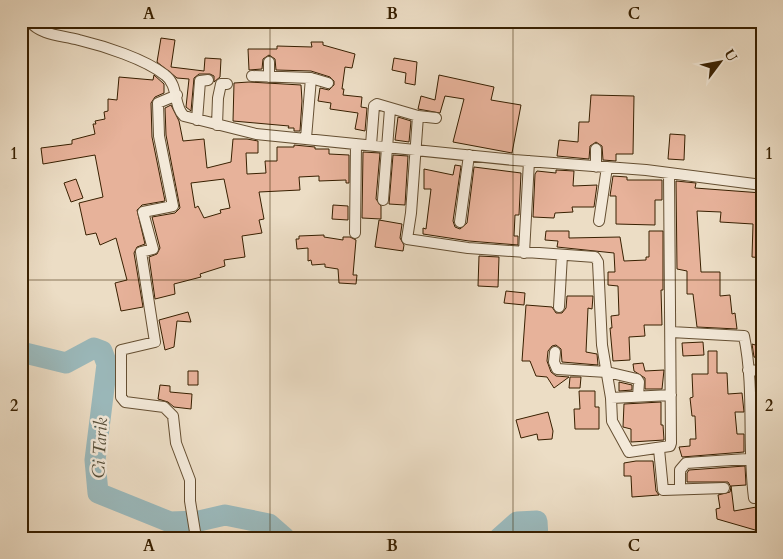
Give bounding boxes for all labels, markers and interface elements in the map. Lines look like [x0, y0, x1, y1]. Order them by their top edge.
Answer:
text: A [143, 3, 155, 25]
text: B [386, 3, 398, 25]
text: C [628, 3, 640, 25]
north arrow [696, 38, 746, 88]
text: U [720, 45, 742, 66]
text: 1 [10, 143, 18, 165]
text: 1 [765, 143, 773, 165]
text: 2 [10, 395, 18, 417]
text: 2 [765, 395, 773, 417]
water label: Ci Tarik [86, 417, 114, 479]
text: A [143, 535, 155, 557]
text: B [386, 535, 398, 557]
text: C [628, 535, 640, 557]

